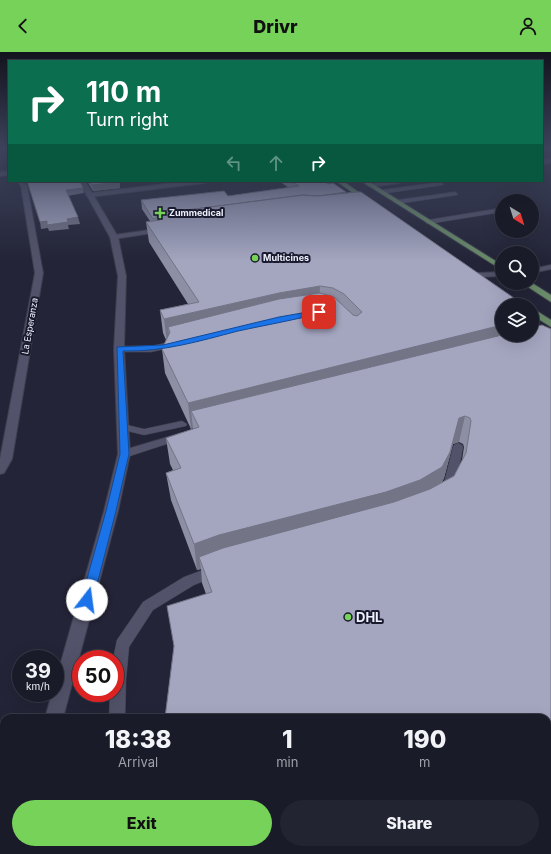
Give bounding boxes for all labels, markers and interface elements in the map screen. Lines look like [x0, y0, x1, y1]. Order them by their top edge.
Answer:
icon: back [12, 15, 34, 37]
icon: person [517, 15, 539, 37]
text: Drivr [253, 16, 298, 37]
text: 110 m [86, 75, 161, 109]
icon: right [20, 76, 72, 128]
text: Turn right [86, 109, 169, 130]
icon: left [223, 152, 245, 174]
icon: ahead [265, 152, 287, 174]
icon: right [307, 152, 329, 174]
north arrow [495, 194, 539, 238]
map controls [495, 194, 539, 342]
marker: Zummedical [154, 207, 166, 219]
place label: Zummedical [169, 207, 224, 218]
button: search [495, 246, 539, 290]
place label: Multicines [263, 252, 309, 263]
marker: Multicines [250, 253, 260, 263]
pin [302, 295, 336, 329]
street label: La Esperanza [19, 297, 40, 355]
button: layers [495, 298, 539, 342]
icon: arrive [308, 301, 330, 323]
position arrow [66, 579, 108, 621]
place label: DHL [356, 609, 382, 625]
marker: DHL [343, 612, 353, 622]
speed limit sign: 50 [72, 650, 124, 702]
text: 39 [25, 659, 51, 683]
text: km/h [26, 680, 50, 692]
text: 18:38 [105, 725, 171, 754]
text: 1 [282, 725, 293, 754]
text: 190 [403, 725, 446, 754]
text: Arrival [118, 754, 158, 770]
text: min [276, 754, 298, 770]
text: m [419, 754, 430, 770]
button: Exit [12, 800, 272, 846]
button: Share [280, 800, 539, 846]

